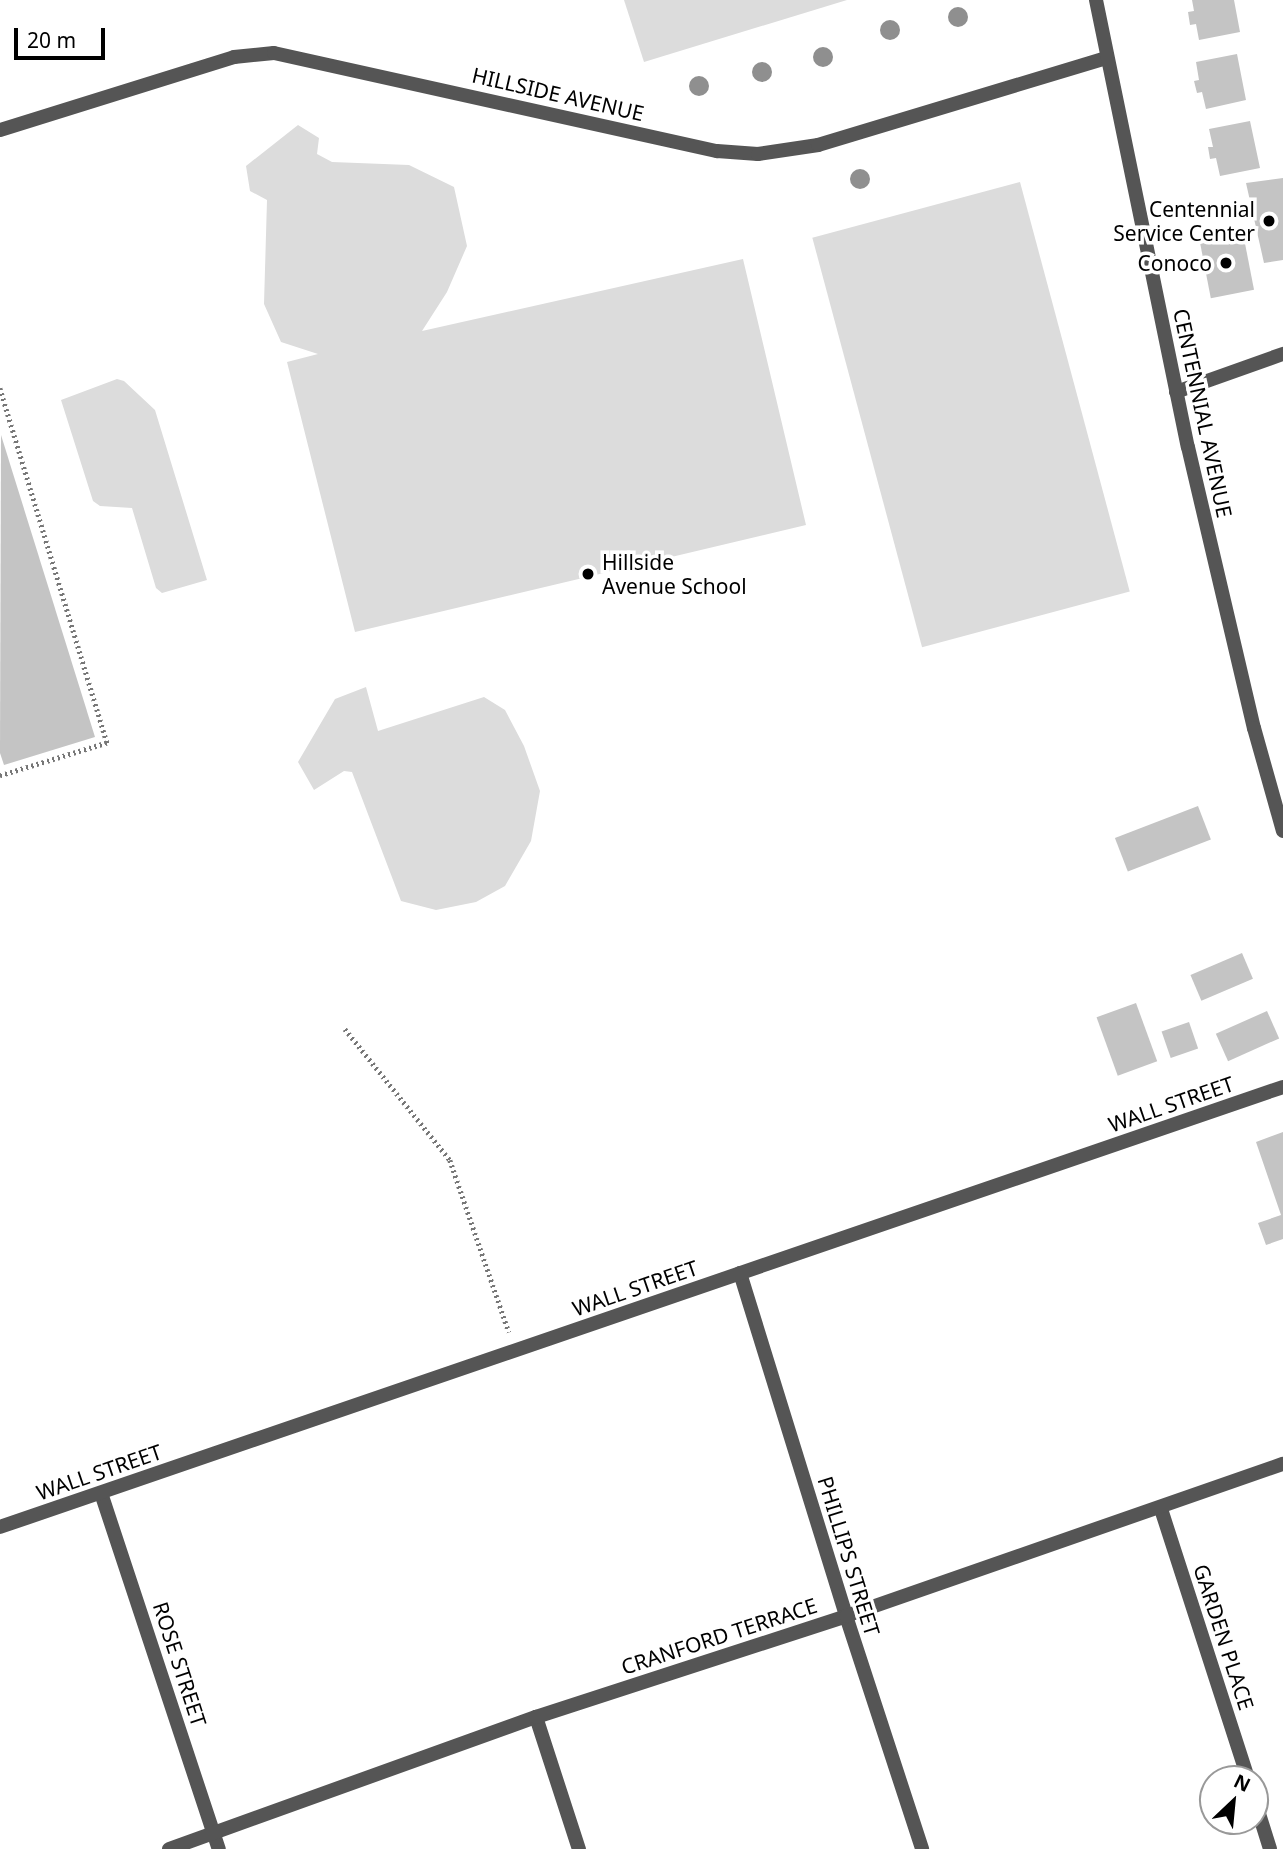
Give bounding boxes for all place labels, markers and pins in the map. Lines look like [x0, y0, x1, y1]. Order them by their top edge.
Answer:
place label: Centennial Service Center [1113, 196, 1255, 246]
marker: Centennial Service Center [1261, 213, 1277, 229]
place label: Conoco [1138, 250, 1212, 276]
marker: Conoco [1218, 255, 1234, 271]
place label: Hillside Avenue School [602, 549, 747, 599]
marker: Hillside Avenue School [580, 566, 596, 582]

